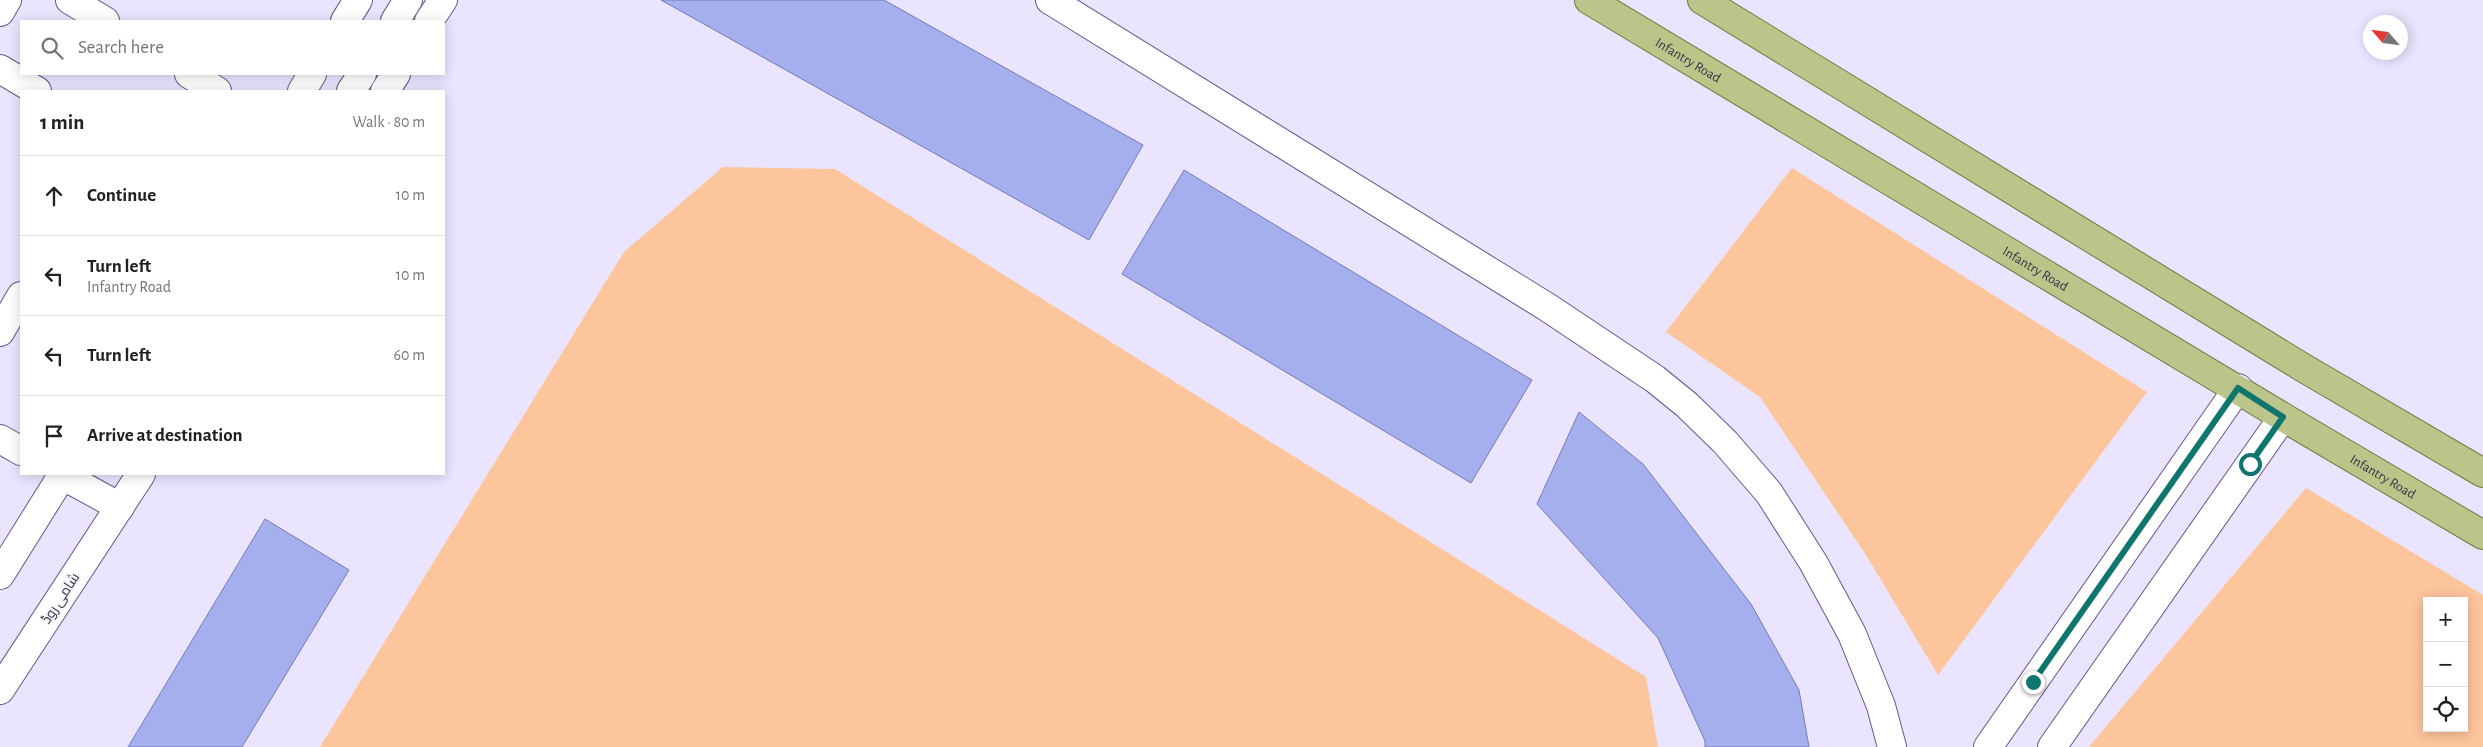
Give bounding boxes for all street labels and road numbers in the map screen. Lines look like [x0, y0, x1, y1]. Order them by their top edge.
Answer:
street label: Infantry Road [1653, 36, 1723, 86]
street label: Infantry Road [2000, 244, 2070, 294]
street label: Infantry Road [2347, 452, 2418, 502]
street label: شامی روڈ [39, 571, 82, 626]

